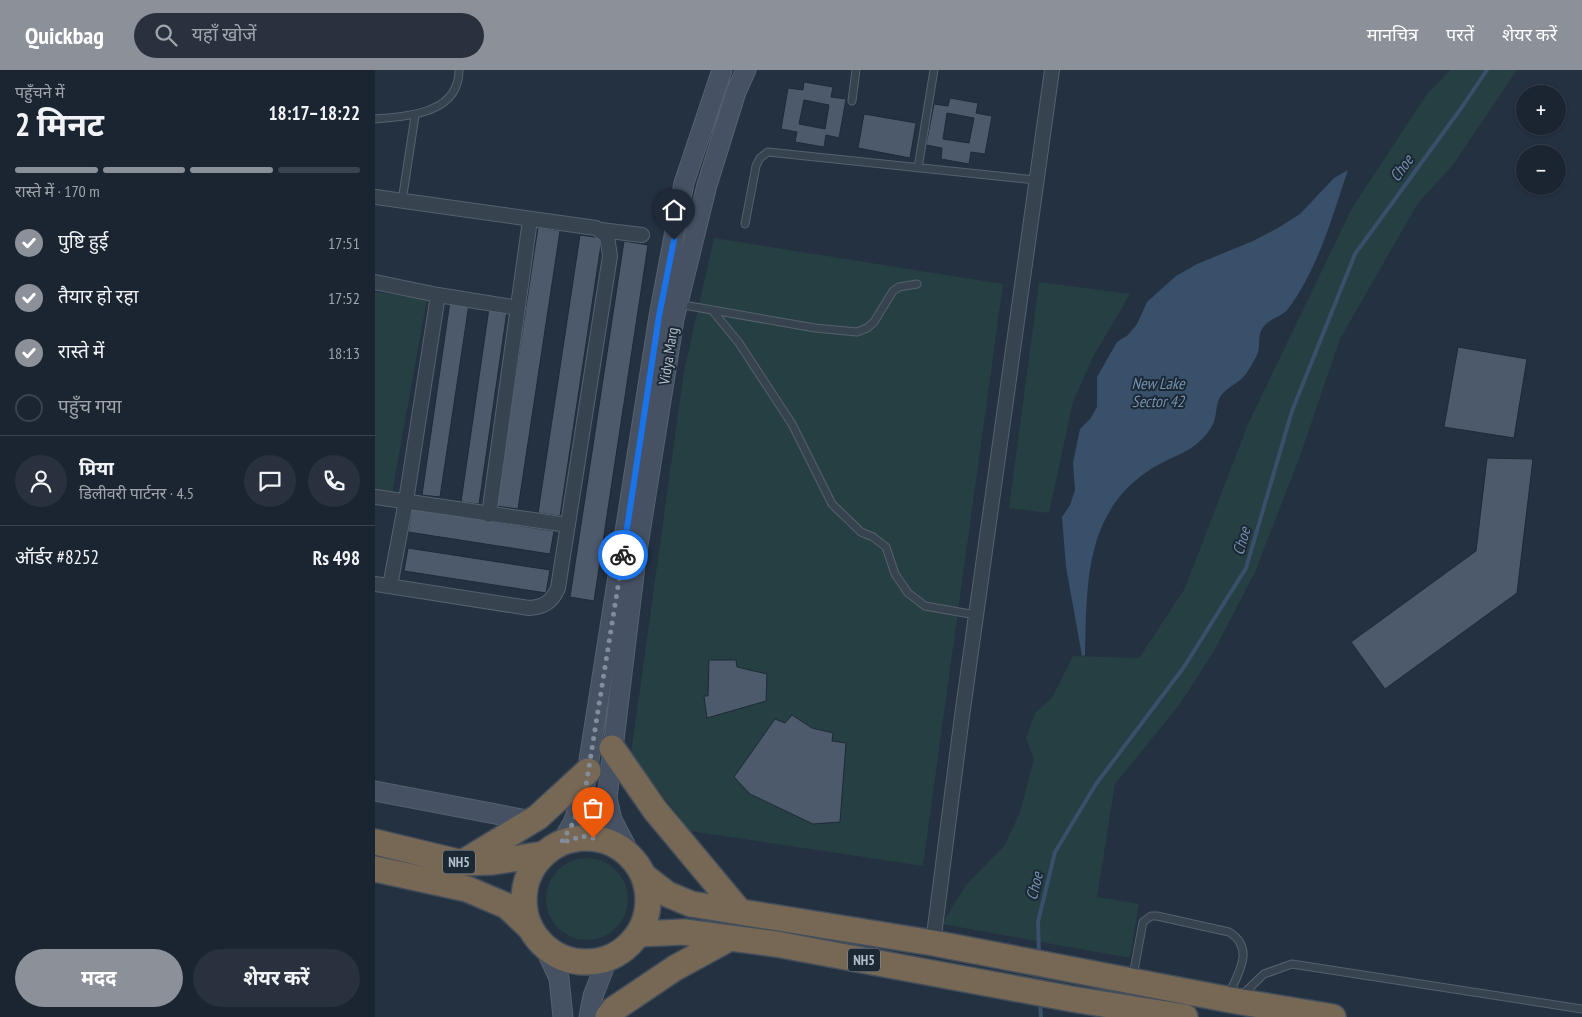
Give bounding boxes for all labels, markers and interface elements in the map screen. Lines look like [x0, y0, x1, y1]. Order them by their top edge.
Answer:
search box [134, 13, 484, 58]
text: Quickbag [25, 20, 104, 51]
icon: search [152, 21, 180, 49]
text: यहाँ खोजें [192, 22, 256, 46]
text: मानचित्र [1367, 23, 1418, 46]
text: परतें [1446, 23, 1474, 46]
text: शेयर करें [1502, 23, 1557, 46]
text: पहुँचने में [15, 82, 65, 102]
map controls [1516, 85, 1566, 195]
button: + [1516, 85, 1566, 135]
text: 18:17–18:22 [268, 101, 360, 125]
text: 2 मिनट [15, 103, 104, 145]
button: − [1516, 145, 1566, 195]
water label: Choe [1385, 150, 1418, 185]
text: रास्ते में · 170 m [15, 181, 100, 201]
pin [653, 189, 695, 240]
icon: home [660, 196, 688, 224]
icon: check [15, 229, 43, 257]
text: पुष्टि हुई [58, 229, 108, 253]
text: 17:51 [328, 233, 360, 253]
icon: check [15, 284, 43, 312]
text: तैयार हो रहा [58, 284, 138, 308]
text: 17:52 [328, 288, 360, 308]
street label: Vidya Marg [654, 326, 682, 387]
icon: check [15, 339, 43, 367]
text: रास्ते में [58, 339, 104, 363]
text: 18:13 [328, 343, 360, 363]
water label: New Lake Sector 42 [1131, 373, 1186, 411]
text: पहुँच गया [58, 394, 122, 418]
button: person [15, 455, 67, 507]
button: chat [244, 455, 296, 507]
button: phone [308, 455, 360, 507]
text: प्रिया [79, 456, 114, 480]
text: डिलीवरी पार्टनर · 4.5 [79, 483, 194, 503]
water label: Choe [1228, 524, 1255, 557]
courier [598, 530, 648, 580]
icon: bike [609, 541, 637, 569]
text: ऑर्डर #8252 [15, 545, 99, 569]
text: Rs 498 [313, 546, 360, 570]
pin [572, 787, 614, 838]
icon: bag [579, 794, 607, 822]
road number: NH5 [443, 850, 475, 874]
water label: Choe [1021, 869, 1047, 902]
road number: NH5 [848, 948, 880, 972]
button: मदद [15, 949, 183, 1007]
button: शेयर करें [193, 949, 360, 1007]

